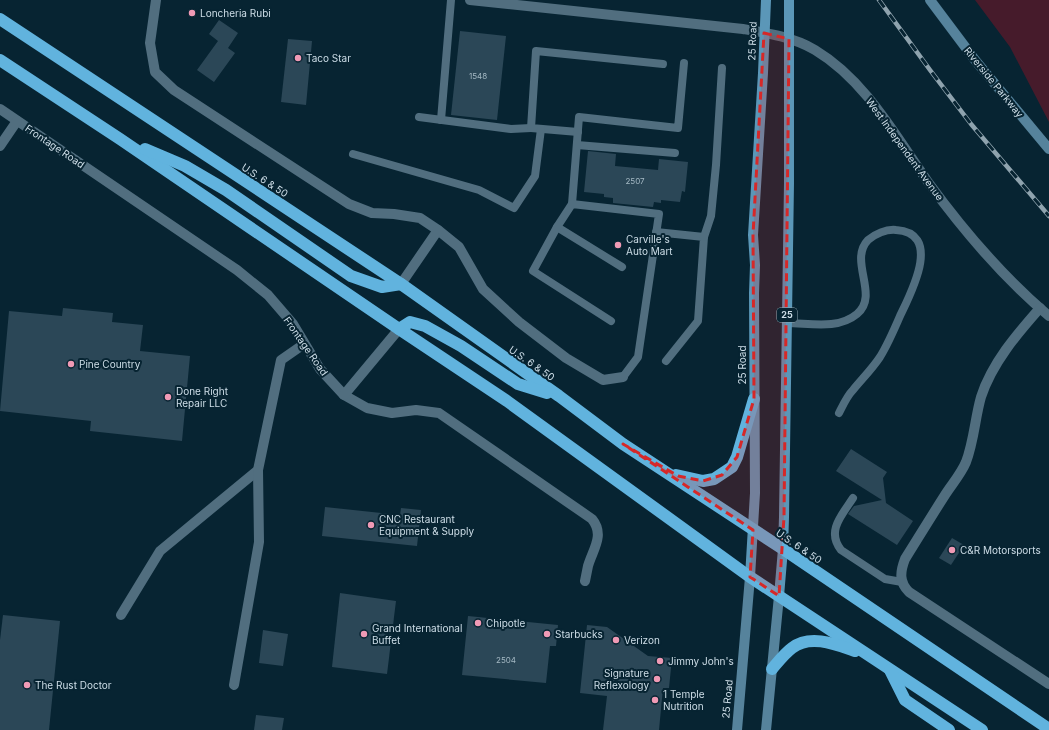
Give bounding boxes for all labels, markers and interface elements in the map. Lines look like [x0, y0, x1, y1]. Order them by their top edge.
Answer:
place label: Loncheria Rubi [200, 7, 271, 19]
marker: Loncheria Rubi [187, 8, 197, 18]
street label: 25 Road [745, 21, 759, 61]
street label: Riverside Parkway [962, 44, 1026, 120]
place label: Taco Star [306, 52, 351, 64]
marker: Taco Star [293, 53, 303, 63]
house number: 1548 [469, 71, 487, 81]
street label: West Independent Avenue [864, 95, 946, 203]
street label: Frontage Road [23, 122, 87, 170]
street label: U.S. 6 & 50 [240, 161, 290, 199]
house number: 2507 [625, 176, 645, 186]
place label: Carville's Auto Mart [626, 233, 673, 257]
marker: Carville's Auto Mart [613, 240, 623, 250]
road number: 25 [777, 308, 797, 322]
street label: Frontage Road [281, 314, 331, 378]
street label: U.S. 6 & 50 [507, 343, 557, 383]
street label: 25 Road [736, 345, 748, 385]
place label: Pine Country [79, 358, 141, 370]
marker: Pine Country [66, 359, 76, 369]
place label: Done Right Repair LLC [176, 385, 229, 409]
marker: Done Right Repair LLC [163, 392, 173, 402]
place label: CNC Restaurant Equipment & Supply [379, 513, 474, 537]
marker: CNC Restaurant Equipment & Supply [366, 520, 376, 530]
street label: U.S. 6 & 50 [774, 526, 824, 566]
place label: C&R Motorsports [960, 544, 1041, 556]
marker: C&R Motorsports [947, 545, 957, 555]
place label: Chipotle [486, 617, 525, 629]
marker: Chipotle [473, 618, 483, 628]
place label: Grand International Buffet [372, 622, 462, 646]
place label: Starbucks [555, 628, 603, 640]
marker: Grand International Buffet [359, 629, 369, 639]
marker: Starbucks [542, 629, 552, 639]
place label: Verizon [624, 634, 660, 646]
marker: Verizon [611, 635, 621, 645]
house number: 2504 [496, 655, 516, 665]
place label: Jimmy John's [668, 655, 734, 667]
marker: Jimmy John's [655, 656, 665, 666]
place label: Signature Reflexology [594, 667, 649, 691]
marker: Signature Reflexology [652, 674, 662, 684]
place label: The Rust Doctor [35, 679, 112, 691]
street label: 25 Road [719, 679, 735, 719]
marker: The Rust Doctor [22, 680, 32, 690]
place label: 1 Temple Nutrition [663, 688, 705, 712]
marker: 1 Temple Nutrition [650, 695, 660, 705]

